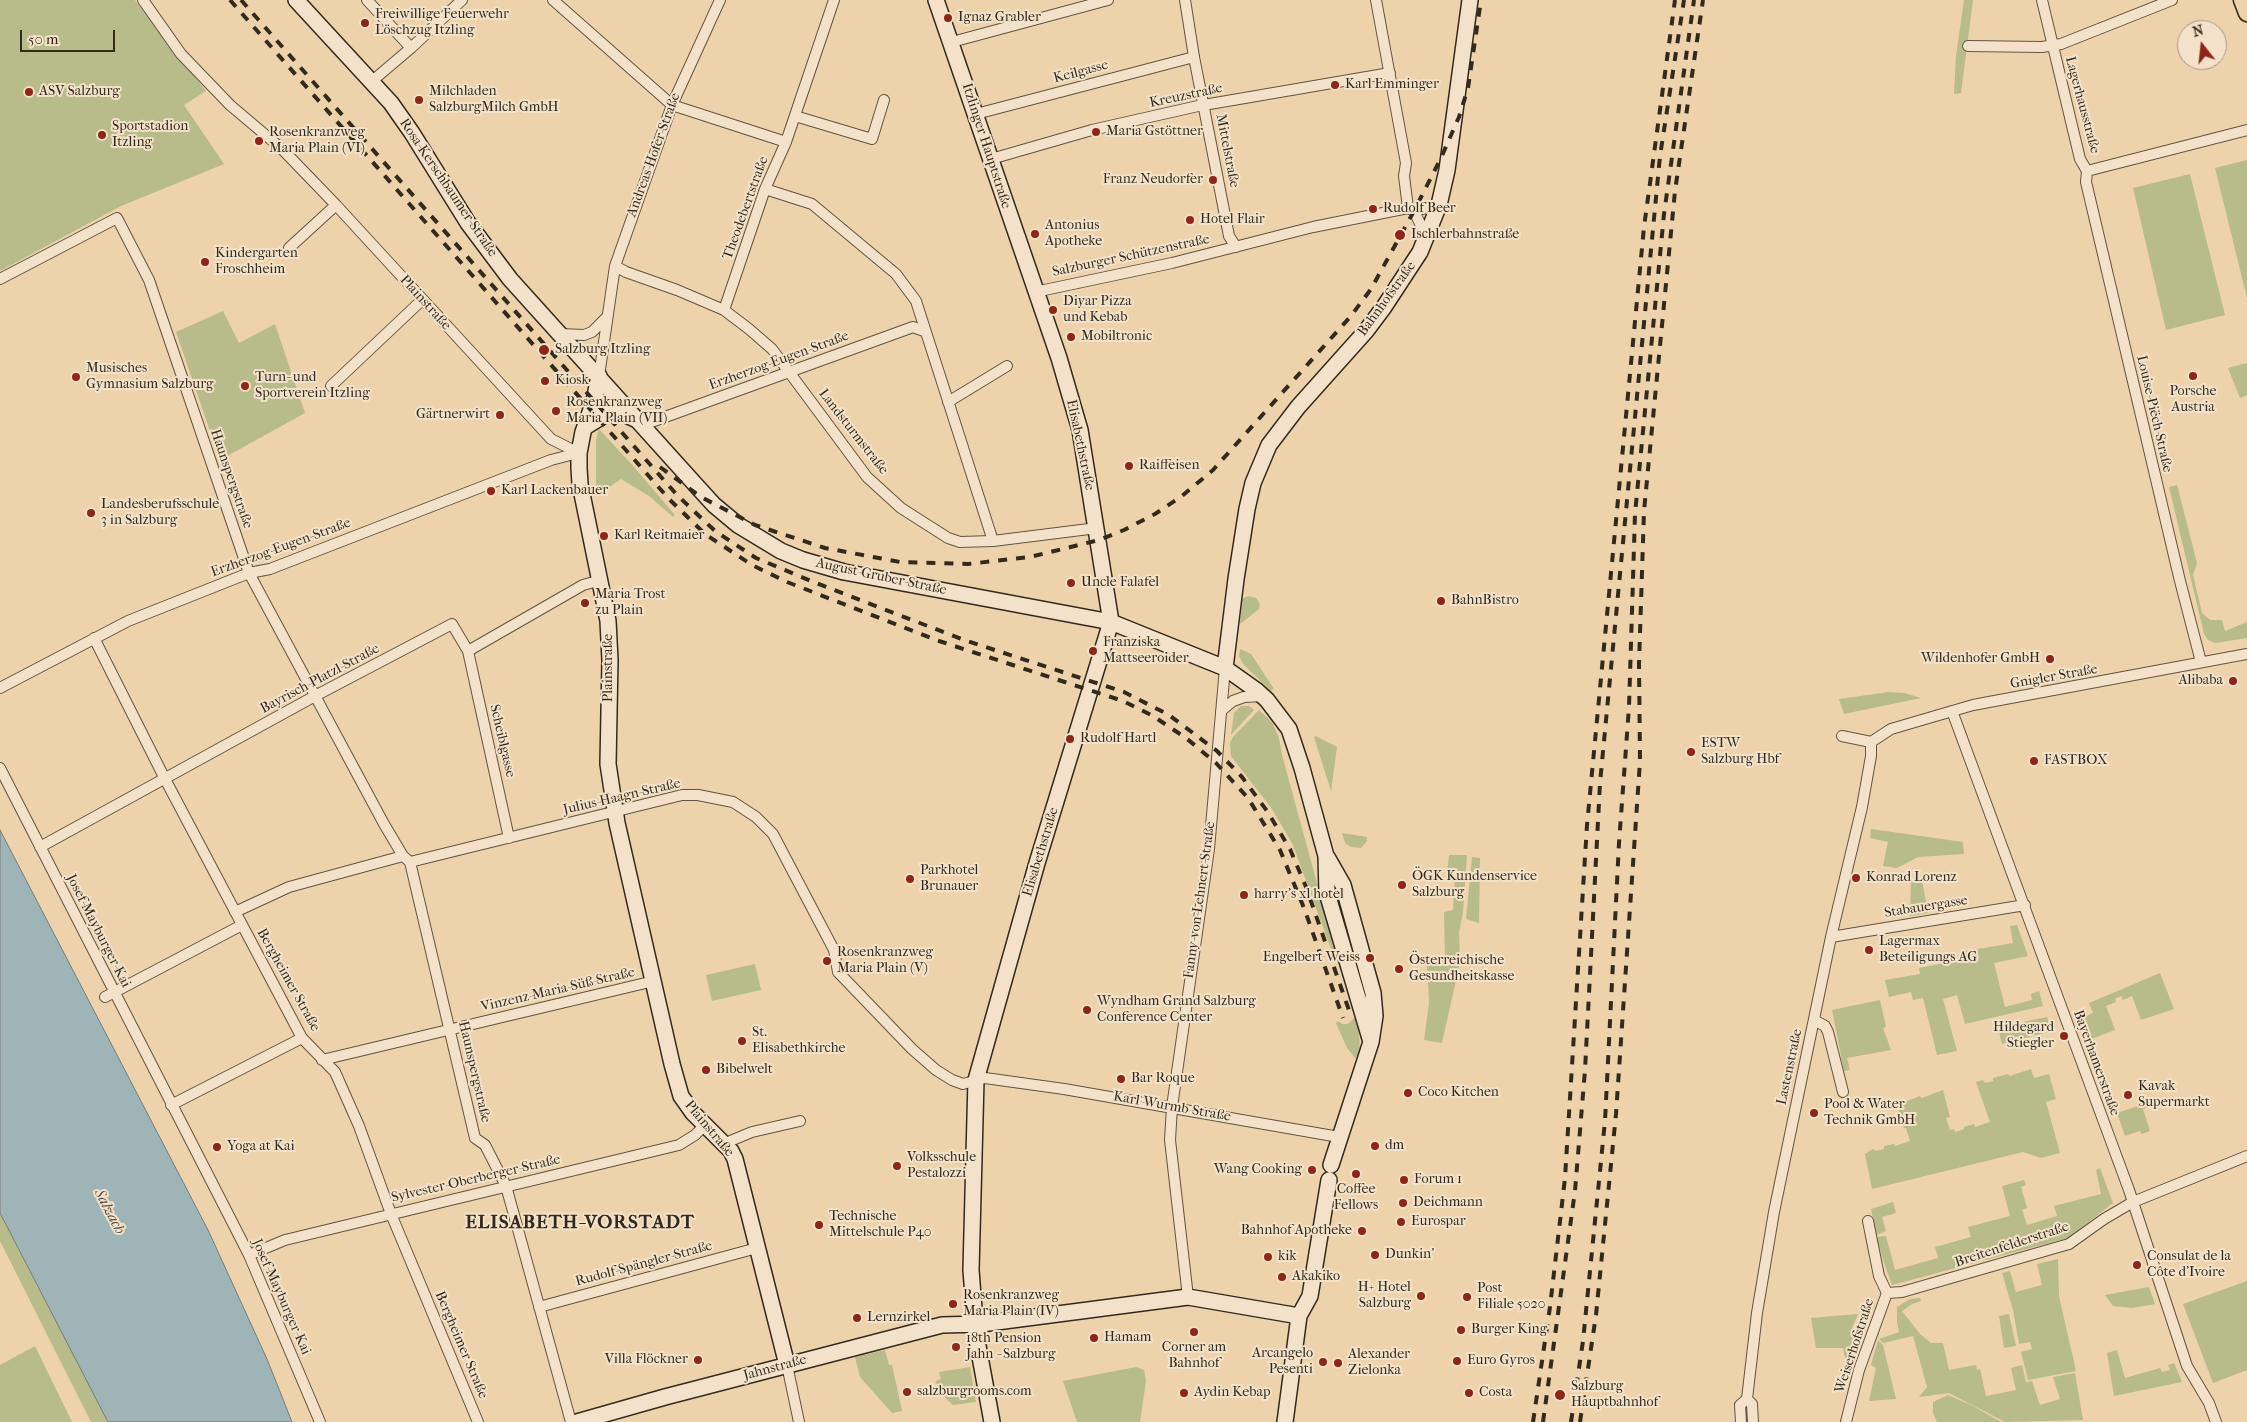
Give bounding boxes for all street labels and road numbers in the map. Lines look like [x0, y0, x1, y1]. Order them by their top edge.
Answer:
street label: Lagerhausstraße [2061, 55, 2103, 155]
street label: Keilgasse [1052, 57, 1110, 87]
street label: Kreuzstraße [1148, 80, 1224, 112]
street label: Itzlinger Hauptstraße [958, 81, 1014, 211]
street label: Andreas-Hofer-Straße [624, 91, 684, 219]
street label: Mittelstraße [1212, 113, 1242, 189]
street label: Rosa-Kerschbaumer-Straße [395, 116, 501, 260]
street label: Theodebertstraße [720, 154, 772, 262]
street label: Salzburger Schützenstraße [1051, 231, 1211, 281]
street label: Bahnhofstraße [1354, 258, 1420, 340]
street label: Plainstraße [396, 272, 454, 334]
street label: Erzherzog-Eugen-Straße [707, 328, 851, 394]
street label: Louise-Piëch-Straße [2132, 354, 2176, 474]
street label: Landsturmstraße [815, 386, 891, 478]
street label: Elisabethstraße [1062, 398, 1098, 492]
street label: Haunspergstraße [206, 427, 256, 531]
street label: Erzherzog-Eugen-Straße [209, 515, 353, 581]
street label: August-Gruber-Straße [814, 555, 948, 599]
street label: Plainstraße [601, 634, 617, 702]
street label: Bayrisch-Platzl-Straße [258, 640, 382, 718]
street label: Gnigler Straße [2009, 661, 2099, 693]
street label: Scheiblgasse [485, 703, 519, 779]
street label: Julius-Haagn-Straße [562, 775, 682, 819]
street label: Elisabethstraße [1019, 805, 1063, 899]
street label: Fanny-von-Lehnert-Straße [1181, 820, 1219, 980]
street label: Josef-Mayburger-Kai [62, 872, 134, 990]
street label: Stabauergasse [1883, 892, 1969, 922]
street label: Bergheimer Straße [253, 926, 323, 1034]
street label: Vinzenz-Maria-Süß-Straße [479, 964, 637, 1016]
street label: Bayerhamerstraße [2069, 1008, 2123, 1118]
street label: Haunspergstraße [454, 1020, 494, 1124]
street label: Lastenstraße [1774, 1027, 1806, 1107]
street label: Karl-Wurmb-Straße [1112, 1088, 1232, 1126]
street label: Plainstraße [681, 1097, 737, 1161]
street label: Sylvester-Oberberger-Straße [390, 1151, 562, 1207]
street label: Breitenfelderstraße [1953, 1219, 2071, 1271]
street label: Josef-Mayburger-Kai [248, 1237, 314, 1357]
street label: Rudolf-Spängler-Straße [574, 1238, 714, 1290]
street label: Bergheimer Straße [431, 1289, 491, 1401]
street label: Weiserhofstraße [1832, 1297, 1878, 1395]
street label: Jahnstraße [742, 1352, 808, 1384]

